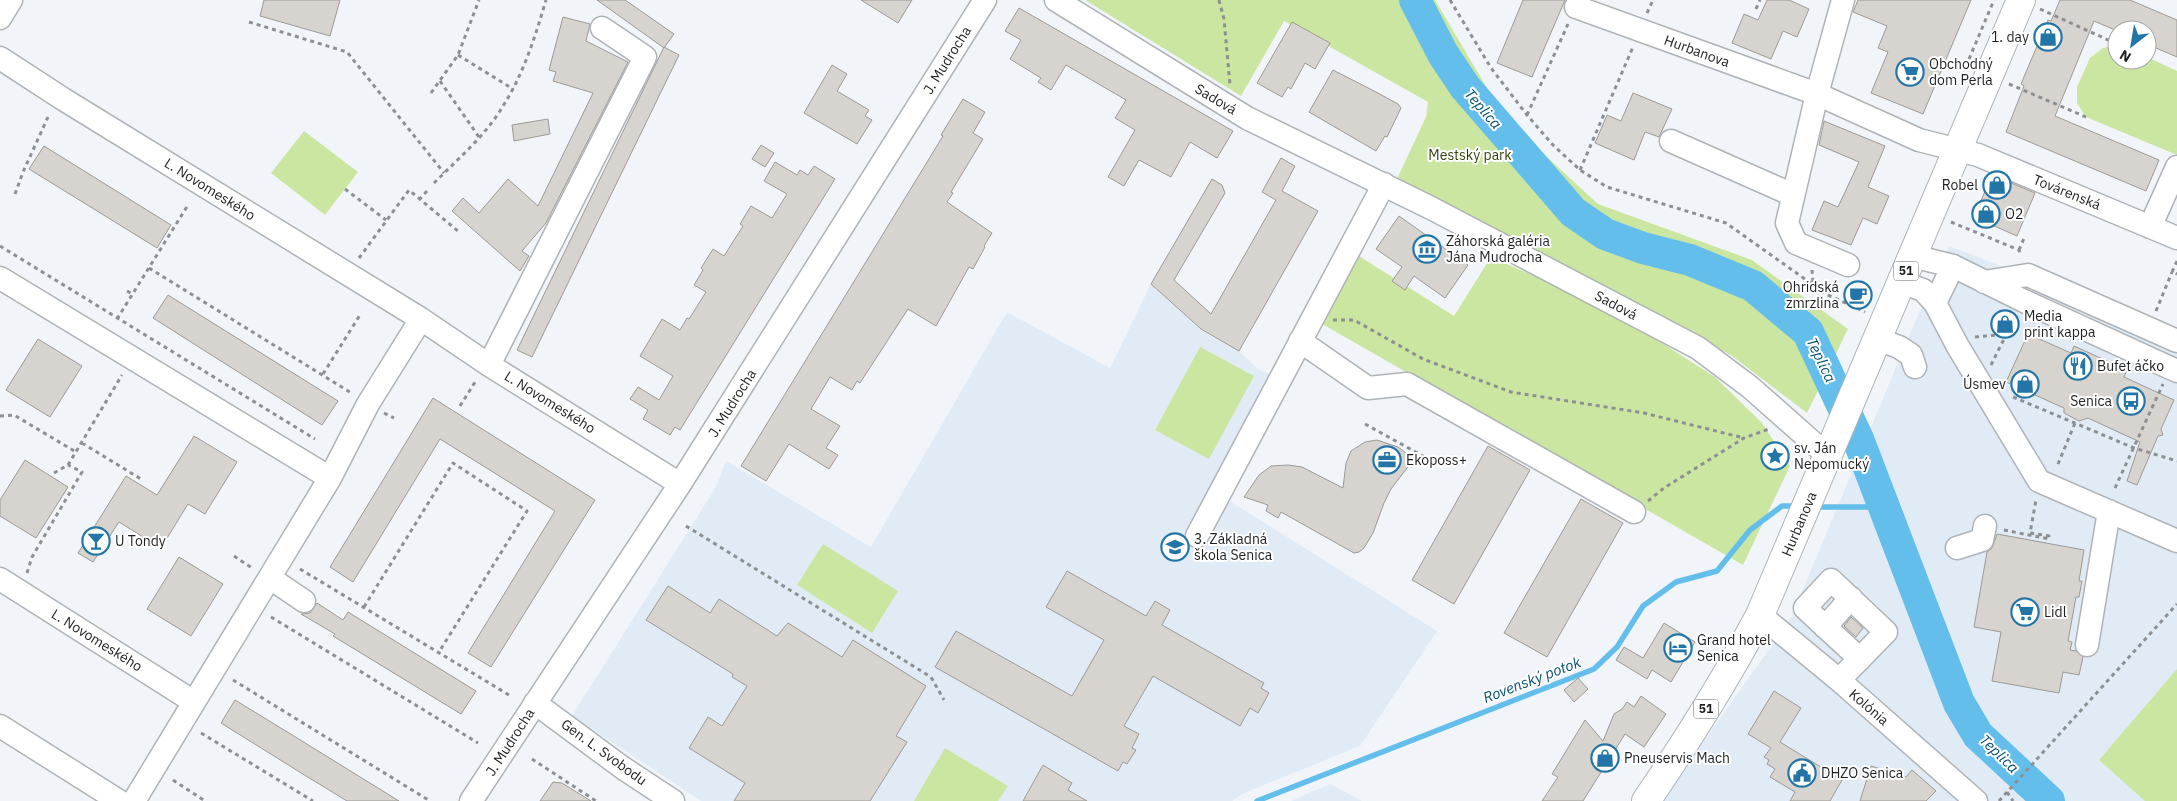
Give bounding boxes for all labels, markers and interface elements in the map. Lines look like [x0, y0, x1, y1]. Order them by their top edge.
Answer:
north arrow [2107, 20, 2157, 70]
street label: J. Mudrocha [919, 22, 975, 97]
shop icon: 1. day [2033, 22, 2063, 52]
place label: 1. day [1991, 28, 2029, 46]
street label: Hurbanova [1662, 31, 1733, 71]
text: N [2116, 46, 2134, 66]
place label: Obchodný dom Perla [1929, 55, 1993, 89]
supermarket icon: Obchodný dom Perla [1895, 57, 1925, 87]
street label: Sadová [1192, 80, 1241, 119]
water label: Teplica [1461, 85, 1506, 133]
park label: Mestský park [1428, 146, 1512, 164]
street label: L. Novomeského [161, 154, 259, 224]
shop icon: Robel [1982, 170, 2012, 200]
street label: Továrenská [2031, 170, 2104, 214]
place label: Robel [1942, 176, 1978, 194]
shop icon: O2 [1971, 199, 2001, 229]
place label: O2 [2005, 205, 2023, 223]
place label: Záhorská galéria Jána Mudrocha [1446, 232, 1550, 266]
museum icon: Záhorská galéria Jána Mudrocha [1412, 234, 1442, 264]
road number: 51 [1894, 262, 1918, 280]
place label: Ohridská zmrzlina [1783, 278, 1840, 312]
cafe icon: Ohridská zmrzlina [1843, 280, 1873, 310]
street label: Sadová [1592, 286, 1641, 324]
place label: Media print kappa [2024, 307, 2096, 341]
shop icon: Media print kappa [1990, 309, 2020, 339]
water label: Teplica [1802, 334, 1841, 386]
restaurant icon: Bufet áčko [2063, 351, 2093, 381]
place label: Bufet áčko [2097, 357, 2164, 375]
street label: J. Mudrocha [704, 365, 760, 440]
street label: L. Novomeského [501, 367, 599, 437]
shop icon: Úsmev [2010, 369, 2040, 399]
place label: Úsmev [1963, 374, 2006, 393]
bus stop icon: Senica [2116, 386, 2146, 416]
place label: Senica [2070, 392, 2113, 410]
place label: sv. Ján Nepomucký [1794, 439, 1869, 473]
place icon: sv. Ján Nepomucký [1760, 441, 1790, 471]
office icon: Ekoposs+ [1372, 445, 1402, 475]
place label: Ekoposs+ [1406, 451, 1467, 469]
street label: Hurbanova [1777, 488, 1821, 559]
bar icon: U Tondy [81, 526, 111, 556]
place label: 3. Základná škola Senica [1194, 530, 1273, 564]
place label: U Tondy [115, 532, 166, 550]
school or university icon: 3. Základná škola Senica [1160, 532, 1190, 562]
supermarket icon: Lidl [2010, 597, 2040, 627]
place label: Lidl [2044, 603, 2067, 621]
street label: L. Novomeského [48, 605, 146, 675]
place label: Grand hotel Senica [1697, 631, 1771, 665]
hotel icon: Grand hotel Senica [1663, 633, 1693, 663]
water label: Rovenský potok [1480, 652, 1584, 707]
street label: Kolónia [1845, 685, 1893, 730]
road number: 51 [1694, 700, 1718, 719]
street label: J. Mudrocha [482, 704, 539, 779]
street label: Gen. L. Svobodu [558, 715, 650, 789]
water label: Teplica [1976, 730, 2023, 777]
shop icon: Pneuservis Mach [1590, 743, 1620, 773]
place label: Pneuservis Mach [1624, 749, 1730, 767]
public building icon: DHZO Senica [1787, 758, 1817, 788]
place label: DHZO Senica [1821, 764, 1904, 782]

